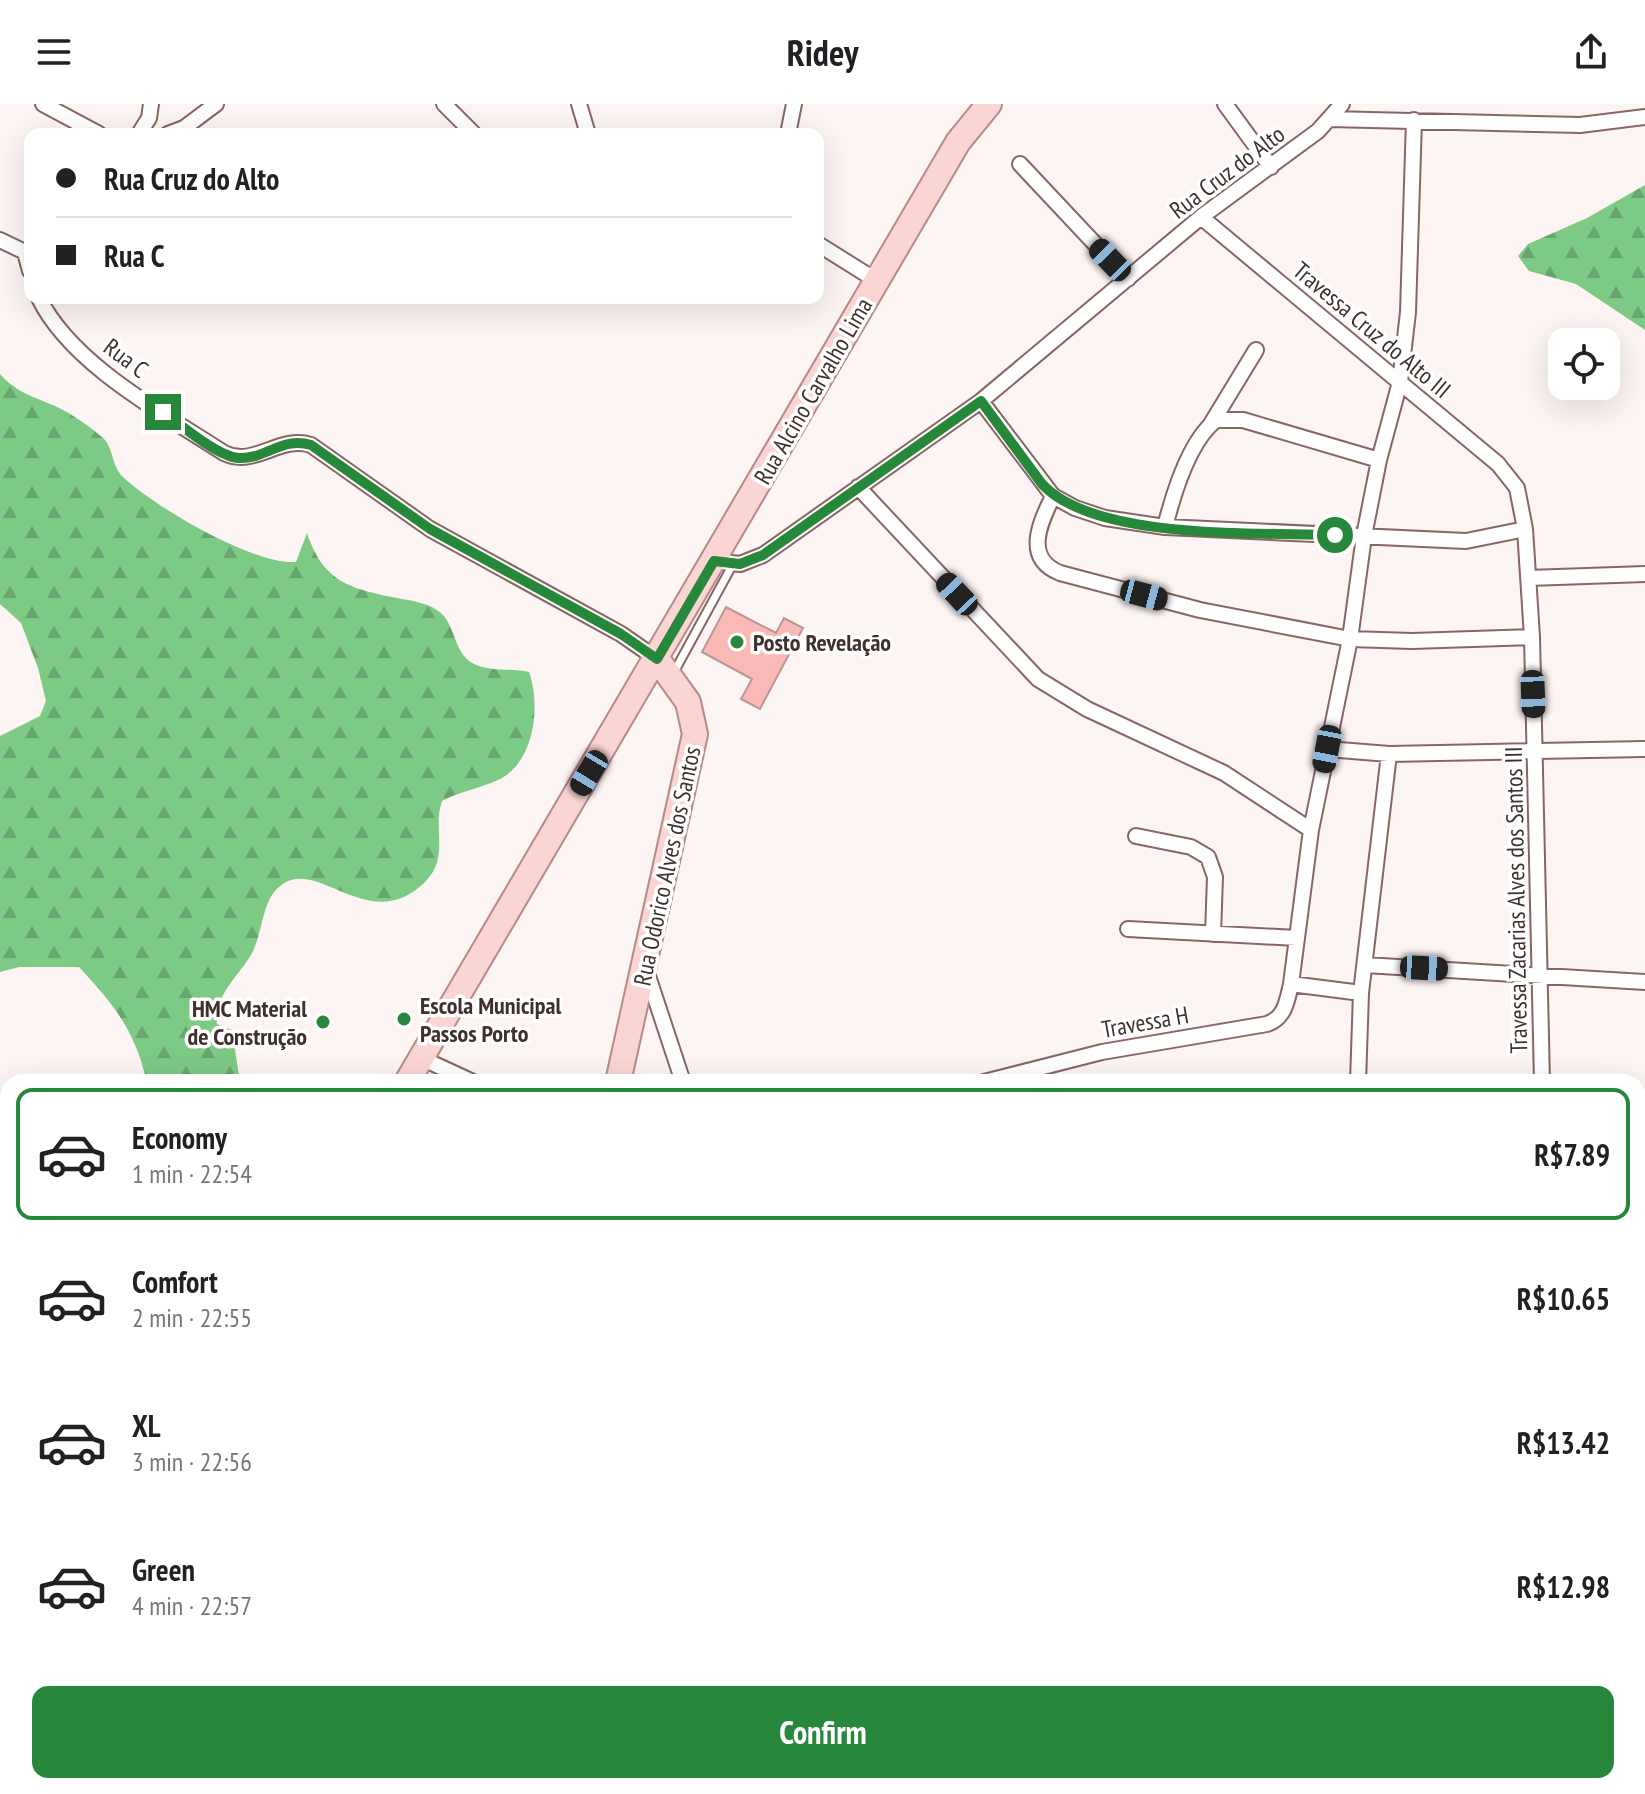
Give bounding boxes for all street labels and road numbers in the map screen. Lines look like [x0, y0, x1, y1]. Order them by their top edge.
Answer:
street label: Rua Cruz do Alto [1163, 119, 1291, 225]
street label: Travessa Cruz do Alto III [1287, 255, 1457, 405]
street label: Rua Alcino Carvalho Lima [747, 292, 879, 490]
street label: Rua C [98, 331, 154, 385]
street label: Rua Odorico Alves dos Santos [626, 743, 708, 989]
street label: Travessa Zacarias Alves dos Santos III [1498, 746, 1534, 1054]
street label: Travessa H [1099, 999, 1191, 1045]

